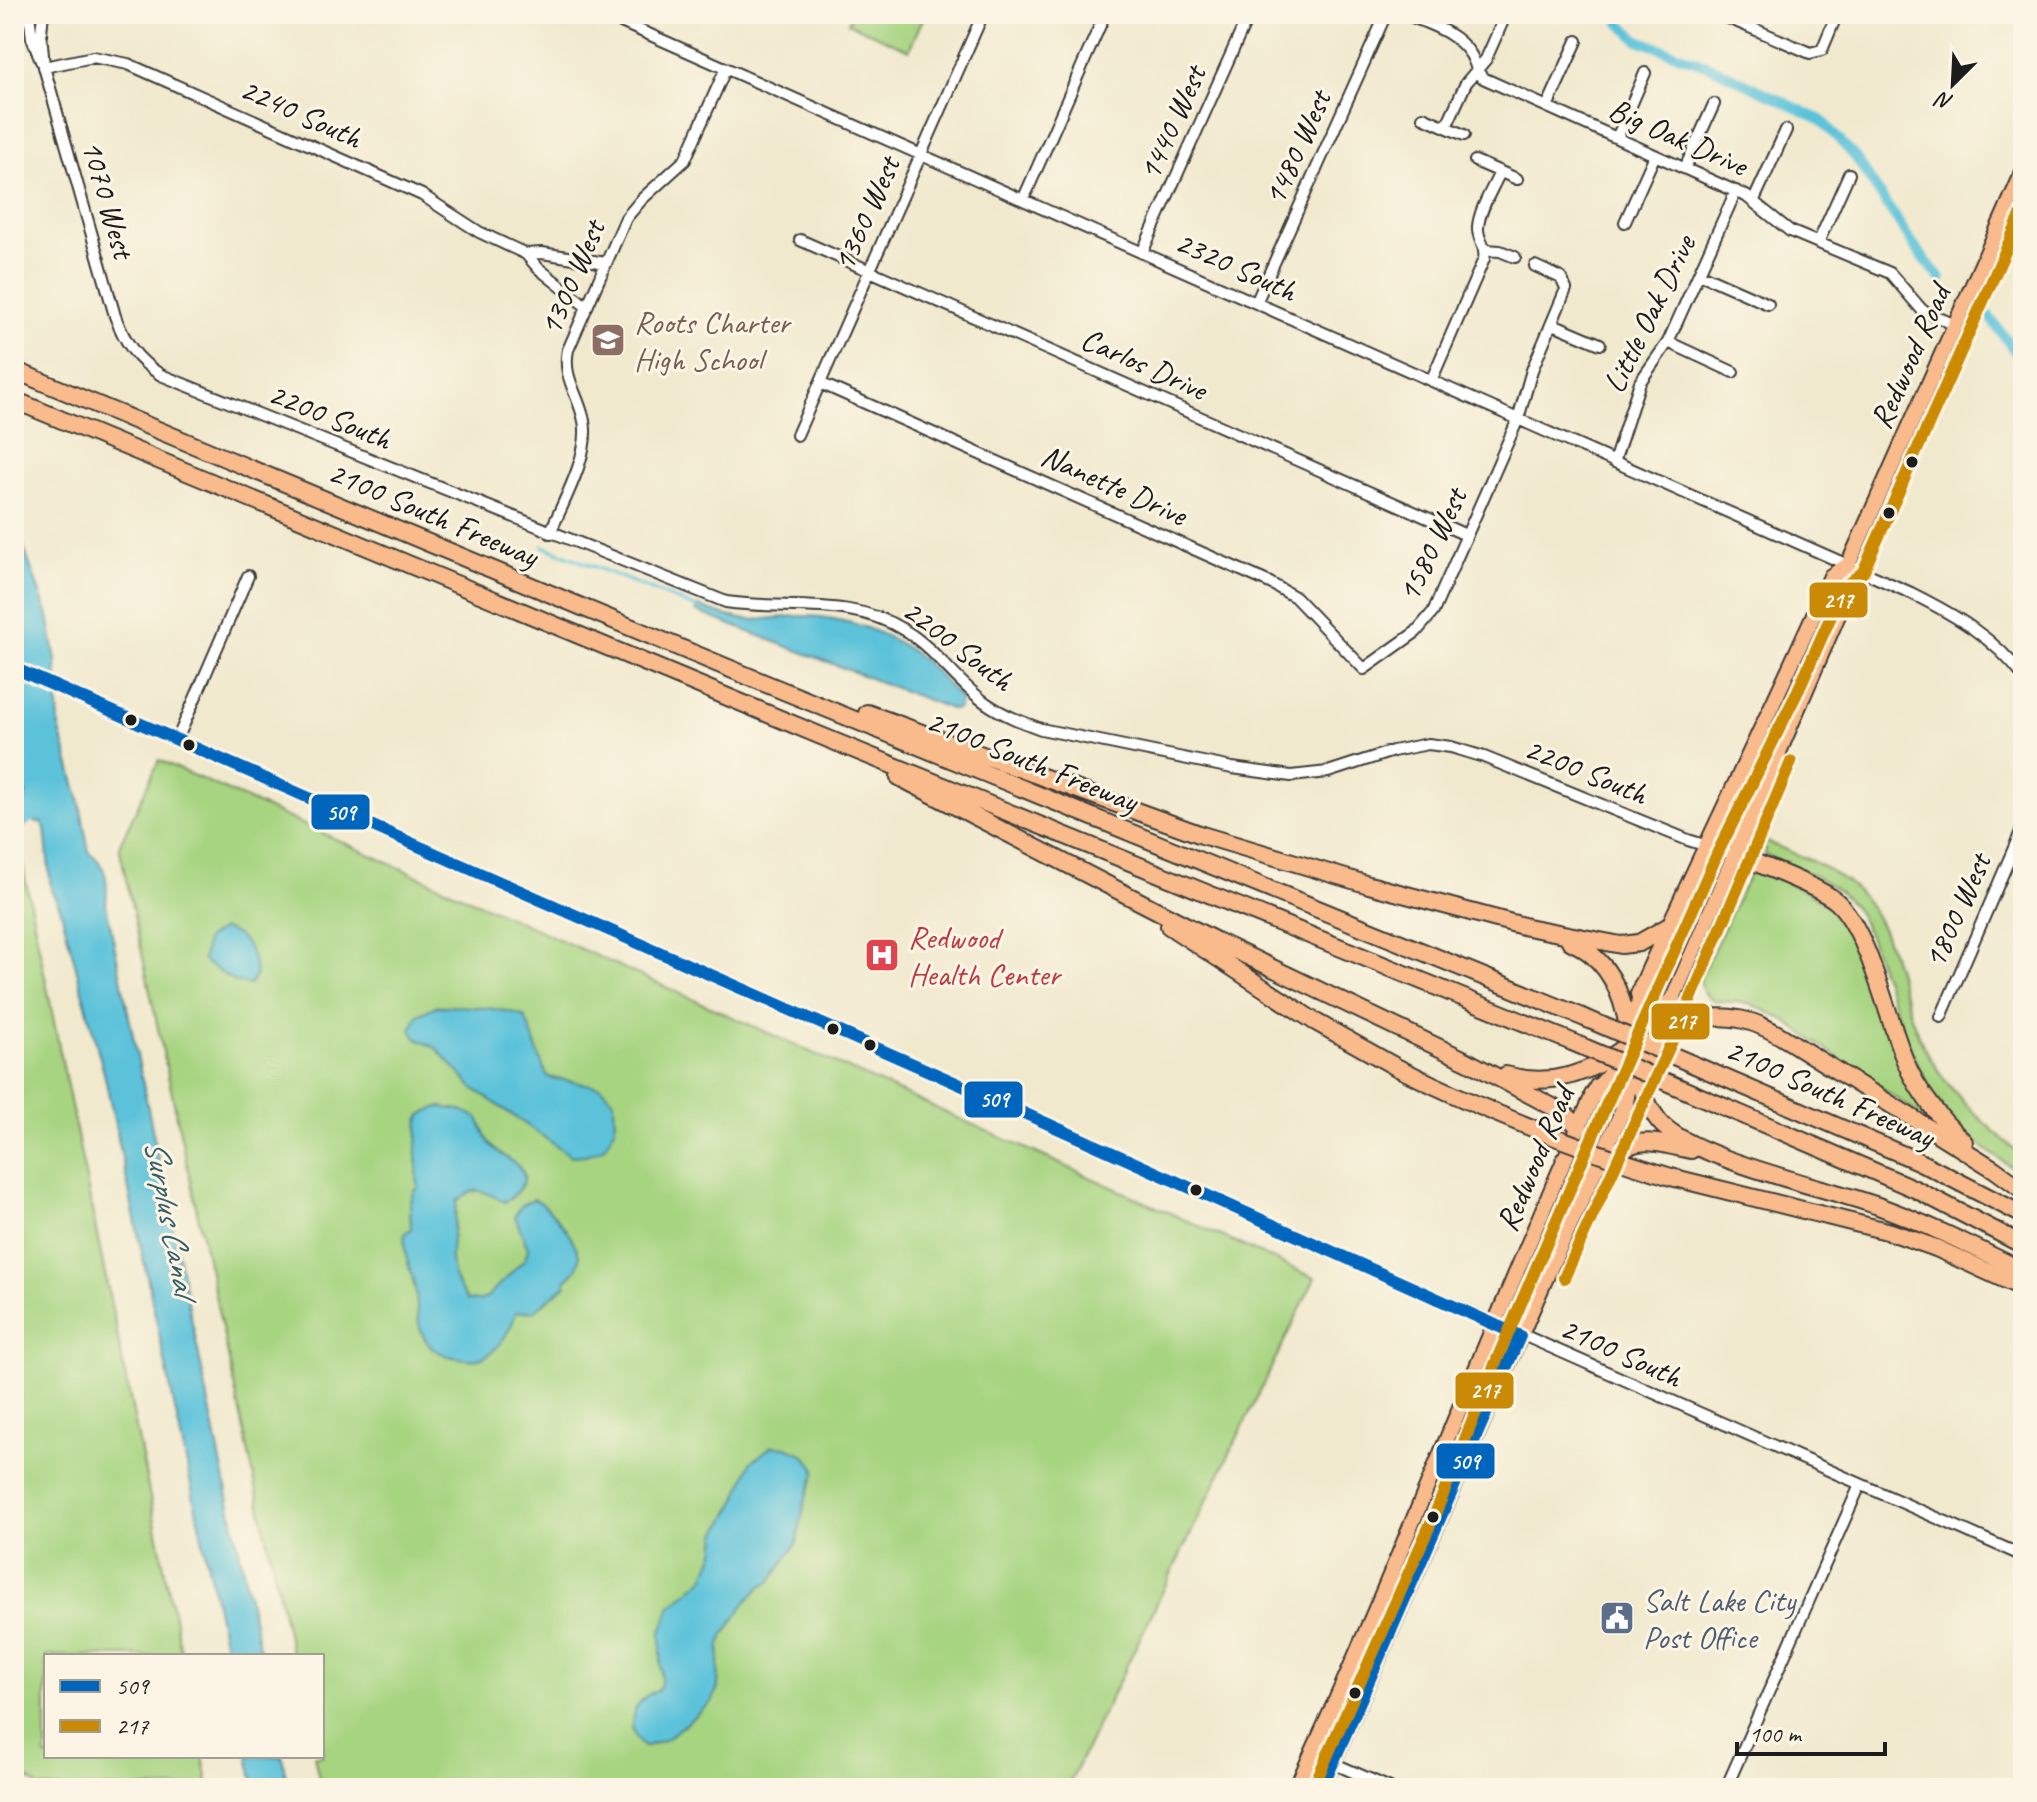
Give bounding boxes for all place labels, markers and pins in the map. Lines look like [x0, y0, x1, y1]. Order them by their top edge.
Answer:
place label: Roots Charter High School [634, 302, 792, 380]
school or university icon: Roots Charter High School [589, 321, 627, 359]
unlabelled marker [1904, 454, 1920, 470]
unlabelled marker [1881, 505, 1897, 521]
unlabelled marker [123, 712, 139, 728]
unlabelled marker [181, 737, 197, 753]
place label: Redwood Health Center [908, 917, 1062, 995]
hospital icon: Redwood Health Center [863, 936, 901, 974]
unlabelled marker [825, 1021, 841, 1037]
unlabelled marker [862, 1037, 878, 1053]
unlabelled marker [1188, 1182, 1204, 1198]
unlabelled marker [1425, 1509, 1441, 1525]
place label: Salt Lake City Post Office [1643, 1580, 1797, 1658]
public building icon: Salt Lake City Post Office [1598, 1599, 1636, 1637]
unlabelled marker [1347, 1685, 1363, 1701]

